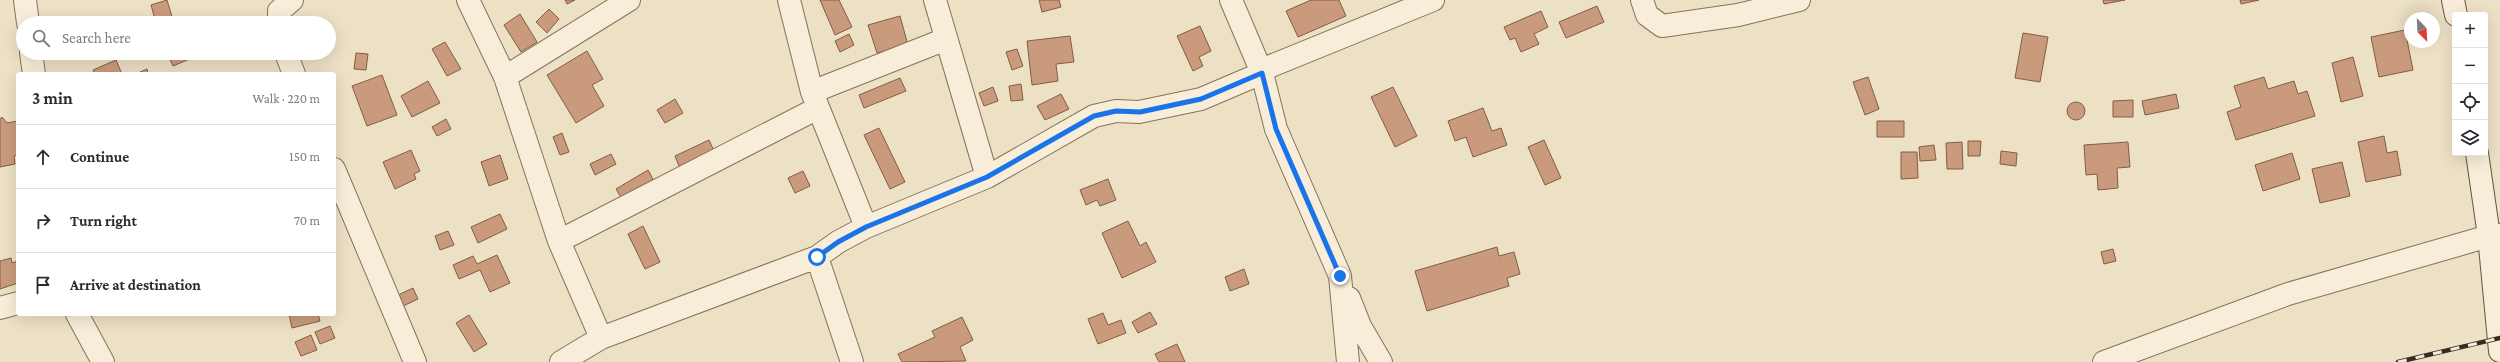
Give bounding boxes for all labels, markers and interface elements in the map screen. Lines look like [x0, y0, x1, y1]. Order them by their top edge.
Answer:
north arrow [2404, 12, 2440, 48]
map controls [2452, 12, 2488, 156]
button: + [2452, 12, 2488, 48]
search box [16, 16, 336, 60]
icon: search [30, 27, 52, 49]
text: Search here [62, 30, 131, 46]
button: − [2452, 48, 2488, 84]
button: locate [2452, 84, 2488, 120]
text: 3 min [32, 89, 73, 108]
text: Walk · 220 m [252, 91, 320, 106]
button: layers [2452, 120, 2488, 156]
icon: ahead [32, 146, 54, 168]
text: Continue [70, 149, 129, 165]
text: 150 m [289, 149, 320, 164]
icon: right [32, 210, 54, 232]
text: Turn right [70, 213, 137, 229]
text: 70 m [294, 213, 320, 228]
route start [808, 248, 826, 266]
route end [1331, 267, 1349, 285]
icon: arrive [32, 274, 54, 296]
text: Arrive at destination [70, 277, 201, 293]

